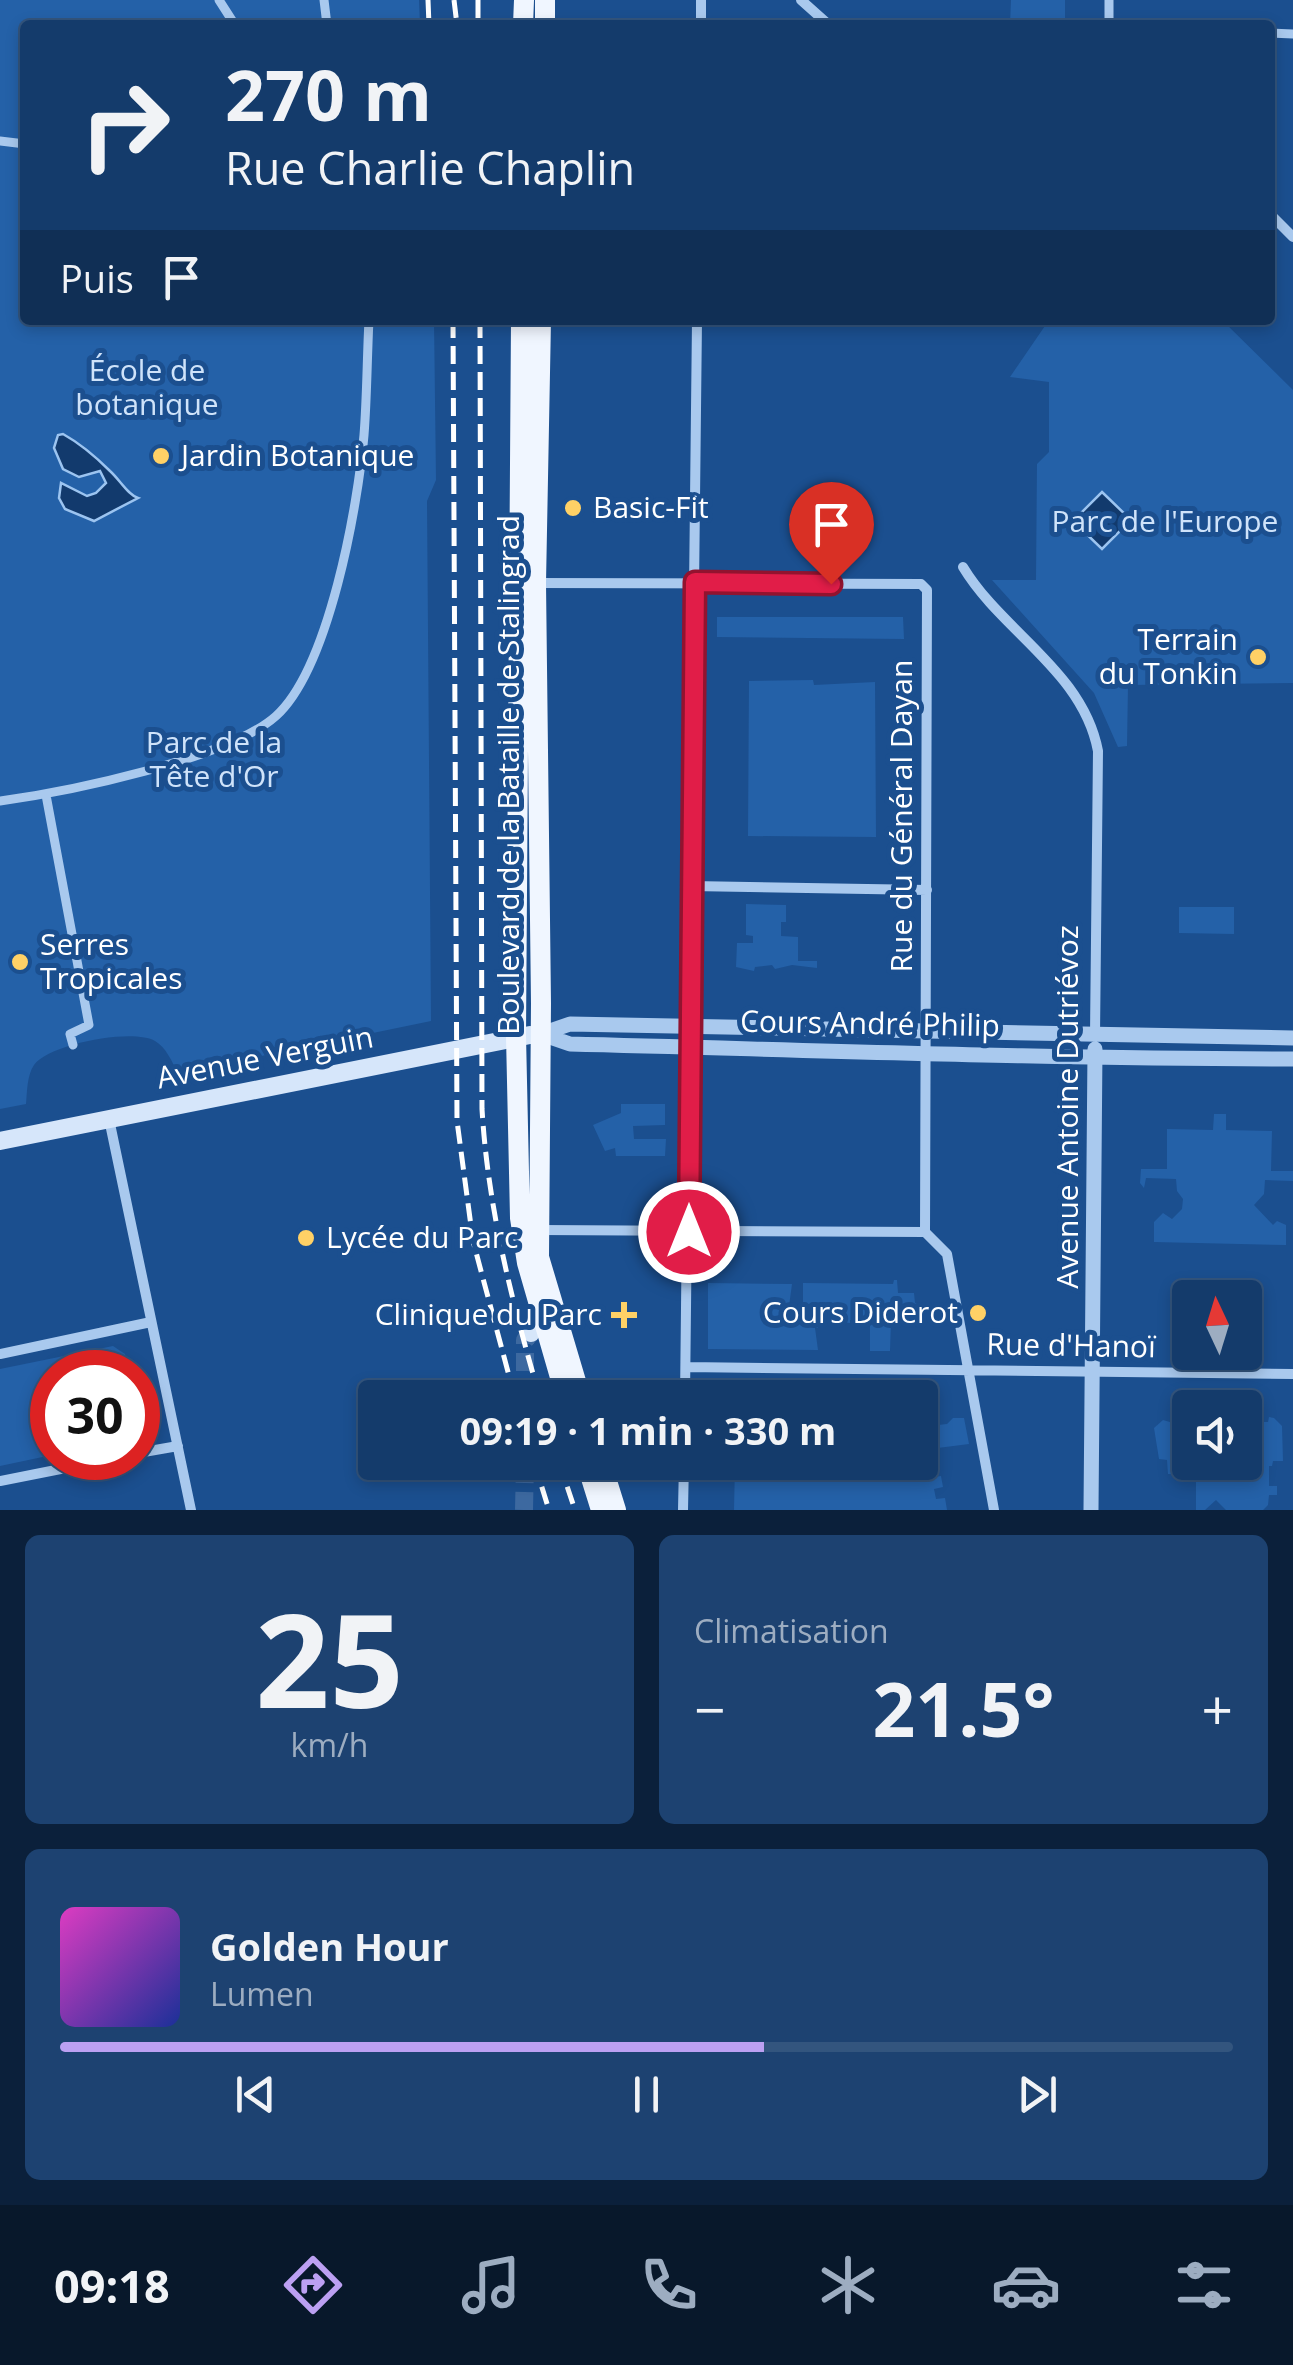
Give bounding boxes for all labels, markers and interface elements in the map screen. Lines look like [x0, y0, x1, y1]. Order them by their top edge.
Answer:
text: 270 m [225, 46, 432, 142]
icon: right [60, 60, 190, 190]
text: Rue Charlie Chaplin [225, 137, 635, 198]
icon: arrive [154, 250, 209, 305]
text: Puis [60, 252, 134, 304]
park label: École de botanique [75, 349, 219, 424]
place label: Jardin Botanique [178, 434, 414, 475]
marker: Jardin Botanique [150, 445, 172, 467]
pin [789, 482, 874, 585]
place label: Basic-Fit [593, 486, 709, 527]
marker: Basic-Fit [562, 497, 584, 519]
icon: arrive [804, 497, 859, 552]
park label: Parc de l'Europe [1052, 500, 1278, 541]
street label: Boulevard de la Bataille de Stalingrad [487, 515, 528, 1035]
place label: Terrain du Tonkin [1099, 618, 1238, 693]
marker: Terrain du Tonkin [1247, 646, 1269, 668]
street label: Rue du Général Dayan [880, 660, 921, 972]
park label: Parc de la Tête d'Or [146, 721, 282, 796]
place label: Serres Tropicales [40, 923, 183, 998]
street label: Avenue Antoine Dutriévoz [1046, 925, 1087, 1289]
marker: Serres Tropicales [9, 951, 31, 973]
street label: Cours André Philip [740, 1000, 1000, 1045]
street label: Avenue Verguin [153, 1015, 377, 1098]
position arrow [637, 1180, 741, 1284]
place label: Lycée du Parc [326, 1216, 518, 1257]
marker: Lycée du Parc [295, 1227, 317, 1249]
north arrow [1172, 1280, 1262, 1370]
map controls [1172, 1280, 1262, 1480]
place label: Cours Diderot [763, 1291, 958, 1332]
place label: Clinique du Parc [375, 1293, 602, 1334]
marker: Clinique du Parc [611, 1302, 637, 1328]
marker: Cours Diderot [967, 1302, 989, 1324]
street label: Rue d'Hanoï [986, 1323, 1156, 1366]
speed limit sign: 30 [30, 1350, 160, 1480]
button: sound [1172, 1390, 1262, 1480]
text: 09:19 · 1 min · 330 m [460, 1404, 836, 1456]
text: 25 [255, 1569, 404, 1746]
text: Climatisation [694, 1609, 889, 1652]
text: 21.5° [872, 1657, 1055, 1759]
text: − [694, 1671, 725, 1746]
text: + [1202, 1671, 1233, 1746]
text: km/h [291, 1723, 368, 1766]
text: Golden Hour [210, 1920, 449, 1972]
text: Lumen [210, 1972, 314, 2015]
icon: previous [228, 2067, 283, 2122]
icon: pause [619, 2067, 674, 2122]
icon: next [1010, 2067, 1065, 2122]
icon: directions [278, 2250, 348, 2320]
icon: music [456, 2250, 526, 2320]
icon: phone [634, 2250, 704, 2320]
icon: climate [813, 2250, 883, 2320]
icon: car [991, 2250, 1061, 2320]
icon: filters [1169, 2250, 1239, 2320]
text: 09:18 [54, 2255, 170, 2316]

